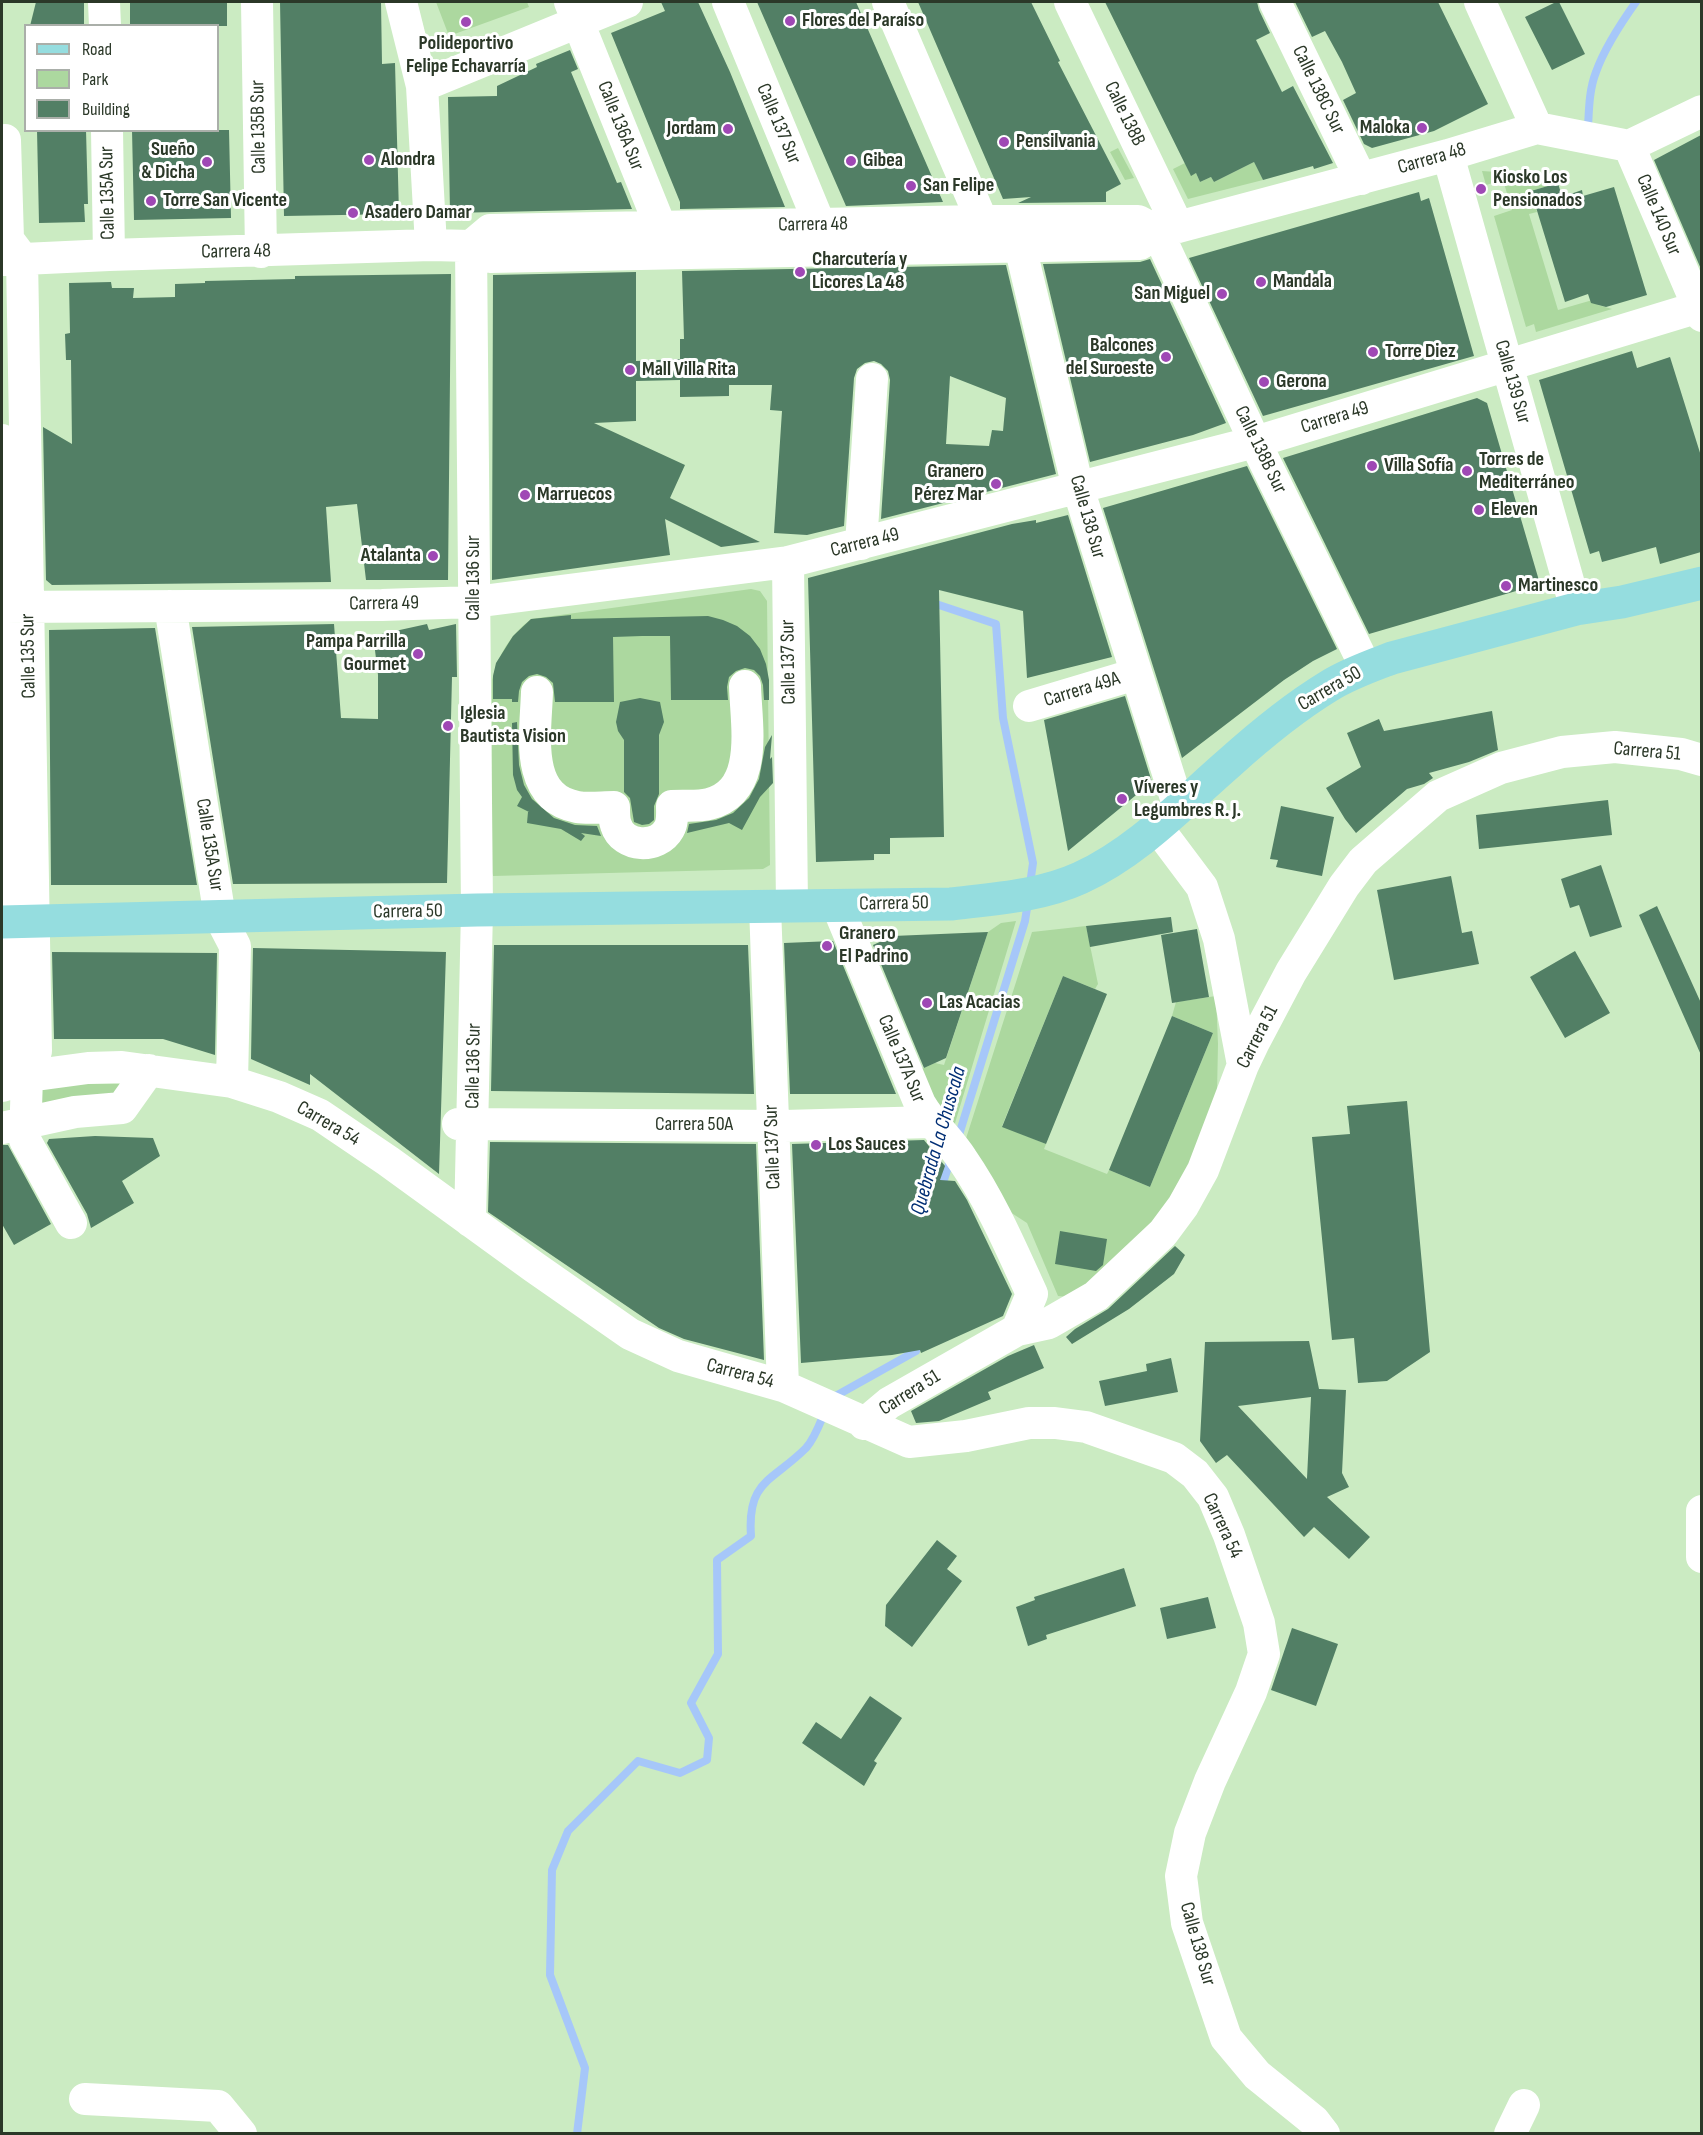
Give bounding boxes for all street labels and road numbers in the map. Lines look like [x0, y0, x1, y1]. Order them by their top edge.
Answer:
street label: Calle 138C Sur [1286, 42, 1350, 138]
street label: Calle 136A Sur [591, 78, 649, 174]
street label: Calle 138B [1098, 78, 1150, 150]
street label: Calle 135B Sur [246, 80, 272, 174]
street label: Calle 137 Sur [750, 80, 806, 168]
street label: Carrera 48 [1395, 138, 1469, 180]
street label: Calle 135A Sur [95, 146, 121, 240]
street label: Calle 140 Sur [1630, 171, 1686, 259]
street label: Carrera 48 [778, 212, 848, 238]
street label: Carrera 48 [201, 239, 271, 265]
street label: Calle 139 Sur [1489, 337, 1535, 427]
street label: Carrera 49 [1298, 396, 1372, 440]
street label: Calle 138B Sur [1228, 402, 1292, 498]
street label: Calle 138 Sur [1064, 473, 1110, 561]
street label: Carrera 49 [828, 523, 902, 563]
street label: Calle 136 Sur [462, 535, 486, 621]
street label: Carrera 49 [349, 591, 419, 617]
street label: Calle 135 Sur [16, 613, 42, 699]
street label: Calle 137 Sur [776, 619, 802, 705]
street label: Carrera 50 [1294, 661, 1366, 717]
street label: Carrera 49A [1041, 667, 1123, 713]
street label: Carrera 51 [1612, 737, 1682, 767]
street label: Calle 135A Sur [190, 797, 228, 893]
street label: Carrera 50 [859, 891, 929, 917]
street label: Carrera 50 [373, 899, 443, 925]
street label: Carrera 51 [1232, 1001, 1284, 1073]
street label: Calle 137A Sur [872, 1011, 930, 1107]
street label: Calle 136 Sur [461, 1023, 487, 1109]
street label: Carrera 54 [292, 1096, 364, 1152]
street label: Calle 137 Sur [760, 1104, 786, 1190]
street label: Carrera 50A [655, 1113, 733, 1137]
street label: Carrera 54 [704, 1353, 776, 1395]
street label: Carrera 51 [875, 1365, 945, 1421]
street label: Carrera 54 [1197, 1490, 1247, 1562]
street label: Calle 138 Sur [1174, 1900, 1220, 1988]

